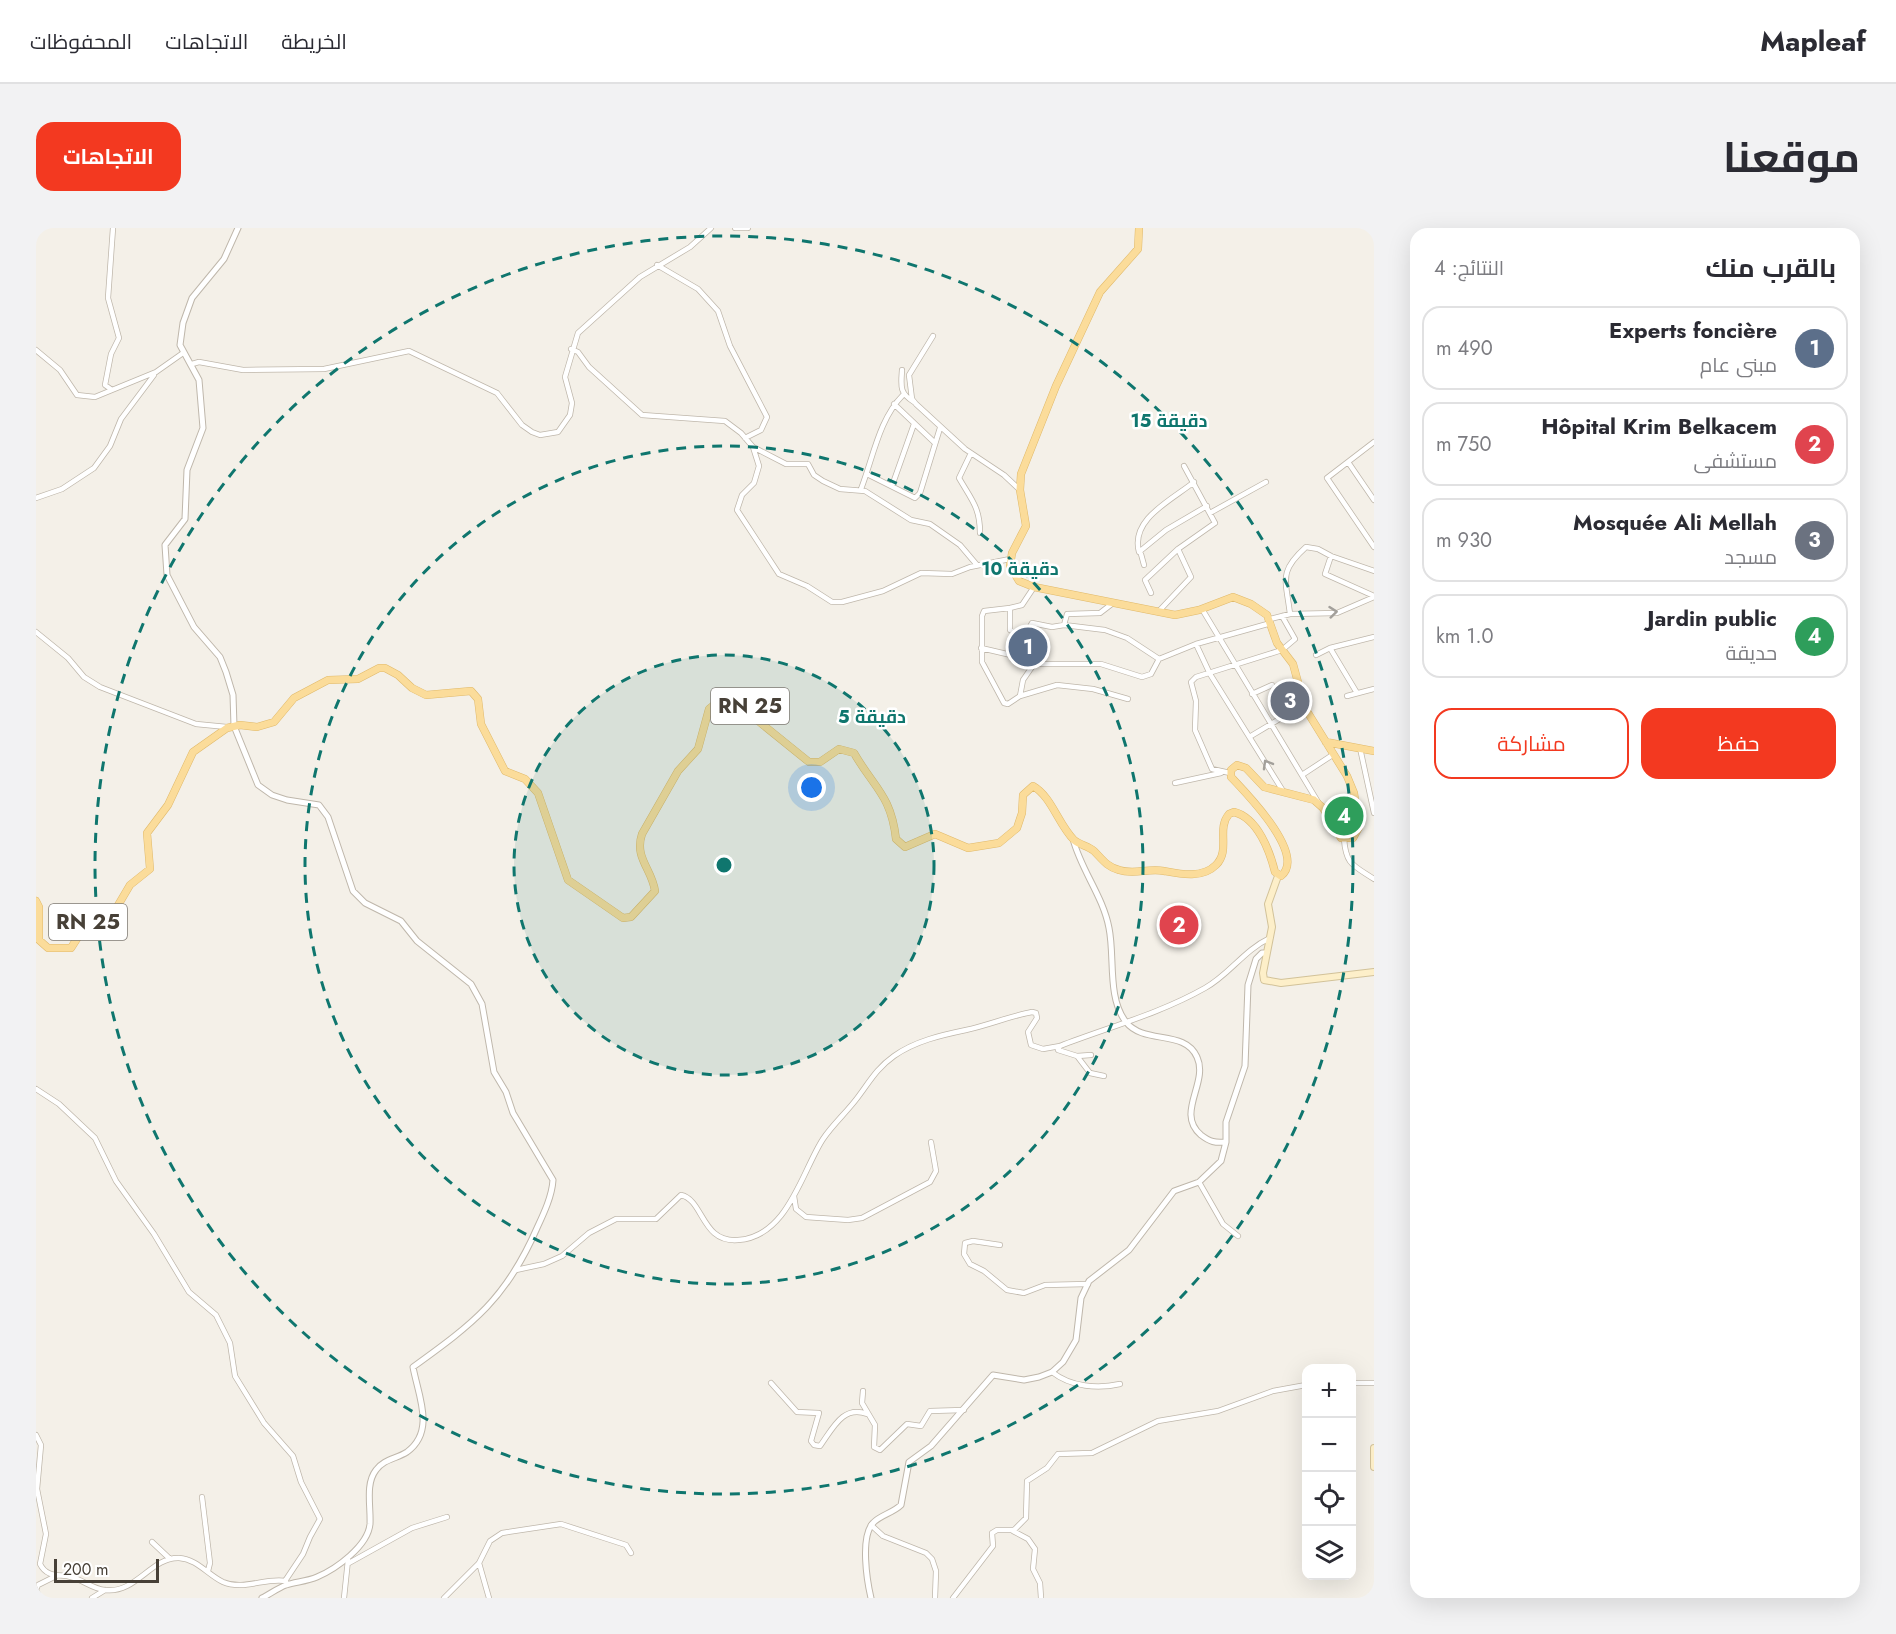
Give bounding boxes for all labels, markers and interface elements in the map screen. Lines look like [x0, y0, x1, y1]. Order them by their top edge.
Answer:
text: Mapleaf [1760, 21, 1866, 62]
text: المحفوظات [30, 27, 132, 57]
text: الاتجاهات [165, 27, 248, 57]
text: الخريطة [281, 27, 347, 57]
button: الاتجاهات [36, 122, 181, 191]
text: موقعنا [1723, 127, 1860, 188]
text: بالقرب منك [1706, 249, 1836, 287]
text: النتائج: 4 [1434, 254, 1504, 283]
text: Experts foncière [1609, 314, 1777, 346]
text: 490 m [1436, 334, 1493, 363]
text: 1 [1809, 334, 1820, 363]
text: مبنى عام [1700, 351, 1777, 380]
text: 15 دقيقة [1130, 408, 1208, 434]
text: Hôpital Krim Belkacem [1541, 410, 1777, 442]
text: 750 m [1436, 430, 1491, 459]
text: 2 [1808, 430, 1821, 459]
text: مستشفى [1693, 447, 1777, 476]
text: Mosquée Ali Mellah [1573, 506, 1777, 538]
text: 930 m [1436, 526, 1492, 555]
text: 3 [1808, 526, 1821, 555]
text: مسجد [1724, 543, 1777, 572]
text: 10 دقيقة [981, 556, 1059, 582]
text: Jardin public [1647, 602, 1777, 634]
one-way arrow [1329, 607, 1338, 619]
text: 1.0 km [1436, 622, 1493, 651]
text: 4 [1808, 622, 1821, 651]
pin: 1 [1008, 624, 1048, 670]
text: حديقة [1726, 639, 1777, 668]
pin: 3 [1270, 678, 1310, 724]
road number: RN 25 [711, 688, 789, 724]
text: 5 دقيقة [838, 704, 906, 730]
button: مشاركة [1434, 708, 1629, 779]
button: حفظ [1641, 708, 1836, 779]
one-way arrow [1263, 760, 1274, 770]
your location [797, 773, 826, 802]
pin: 4 [1324, 794, 1364, 838]
centre of rings [714, 855, 734, 875]
pin: 2 [1160, 902, 1198, 948]
road number: RN 25 [49, 904, 127, 940]
map controls [1302, 1364, 1356, 1580]
button: + [1302, 1364, 1356, 1418]
button: − [1302, 1418, 1356, 1472]
button: locate [1302, 1472, 1356, 1526]
button: layers [1302, 1526, 1356, 1580]
scale bar [54, 1556, 159, 1584]
text: 200 m [63, 1558, 109, 1581]

